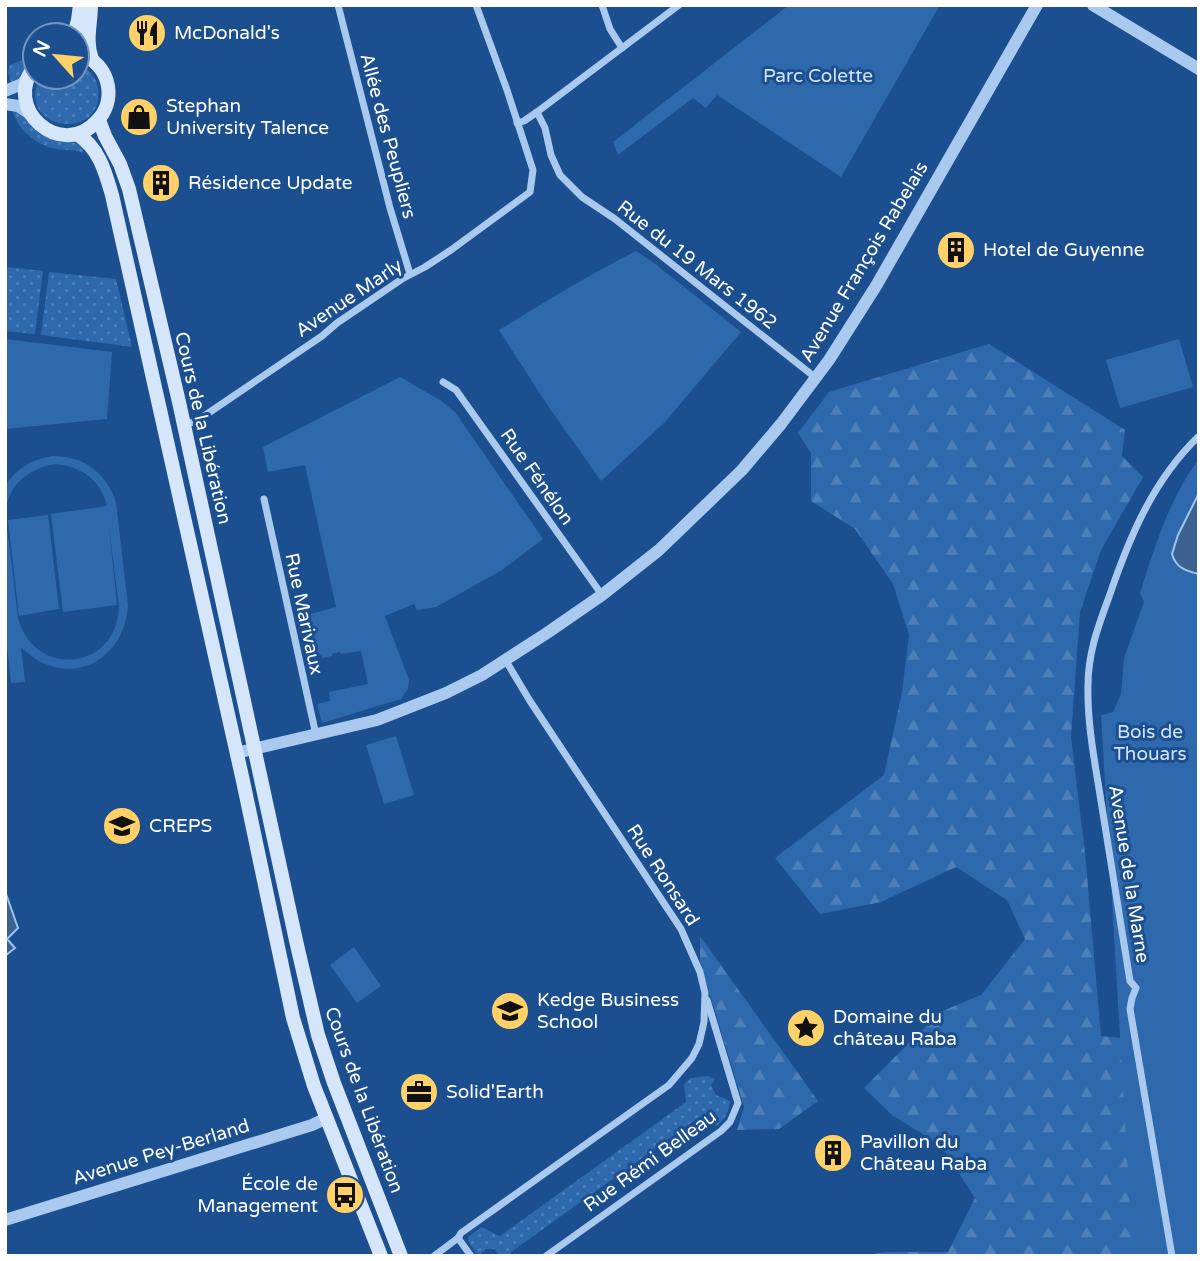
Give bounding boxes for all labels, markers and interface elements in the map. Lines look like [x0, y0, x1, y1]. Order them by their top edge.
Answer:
restaurant icon: McDonald's [126, 12, 168, 54]
north arrow [21, 21, 91, 91]
place label: McDonald's [174, 22, 280, 44]
text: N [28, 37, 55, 61]
street label: Allée des Peupliers [355, 51, 421, 221]
park label: Parc Colette [763, 65, 873, 87]
place label: Stephan University Talence [166, 95, 329, 139]
shop icon: Stephan University Talence [118, 96, 160, 138]
street label: Avenue François Rabelais [795, 158, 933, 366]
building icon: Résidence Update [140, 162, 182, 204]
place label: Résidence Update [188, 172, 353, 194]
street label: Rue du 19 Mars 1962 [613, 196, 781, 334]
building icon: Hotel de Guyenne [935, 229, 977, 271]
place label: Hotel de Guyenne [983, 239, 1144, 261]
street label: Avenue Marly [291, 254, 407, 342]
street label: Cours de la Libération [170, 330, 236, 526]
street label: Rue Fénélon [496, 425, 578, 529]
street label: Rue Marivaux [280, 551, 328, 677]
park label: Bois de Thouars [1113, 721, 1187, 765]
street label: Avenue de la Marne [1104, 784, 1154, 964]
school or university icon: CREPS [101, 805, 143, 847]
place label: CREPS [149, 815, 212, 837]
street label: Rue Ronsard [622, 820, 704, 930]
place label: Kedge Business School [537, 989, 679, 1033]
school or university icon: Kedge Business School [489, 990, 531, 1032]
street label: Cours de la Libération [320, 1004, 408, 1196]
place label: Domaine du château Raba [833, 1006, 957, 1050]
place icon: Domaine du château Raba [785, 1007, 827, 1049]
office icon: Solid'Earth [398, 1071, 440, 1113]
place label: Solid'Earth [446, 1081, 544, 1103]
street label: Rue Rémi Belleau [579, 1106, 721, 1216]
street label: Avenue Pey-Berland [70, 1115, 252, 1189]
place label: Pavillon du Château Raba [860, 1131, 987, 1175]
building icon: Pavillon du Château Raba [812, 1132, 854, 1174]
place label: École de Management [197, 1173, 318, 1217]
bus stop icon: École de Management [324, 1174, 366, 1216]

